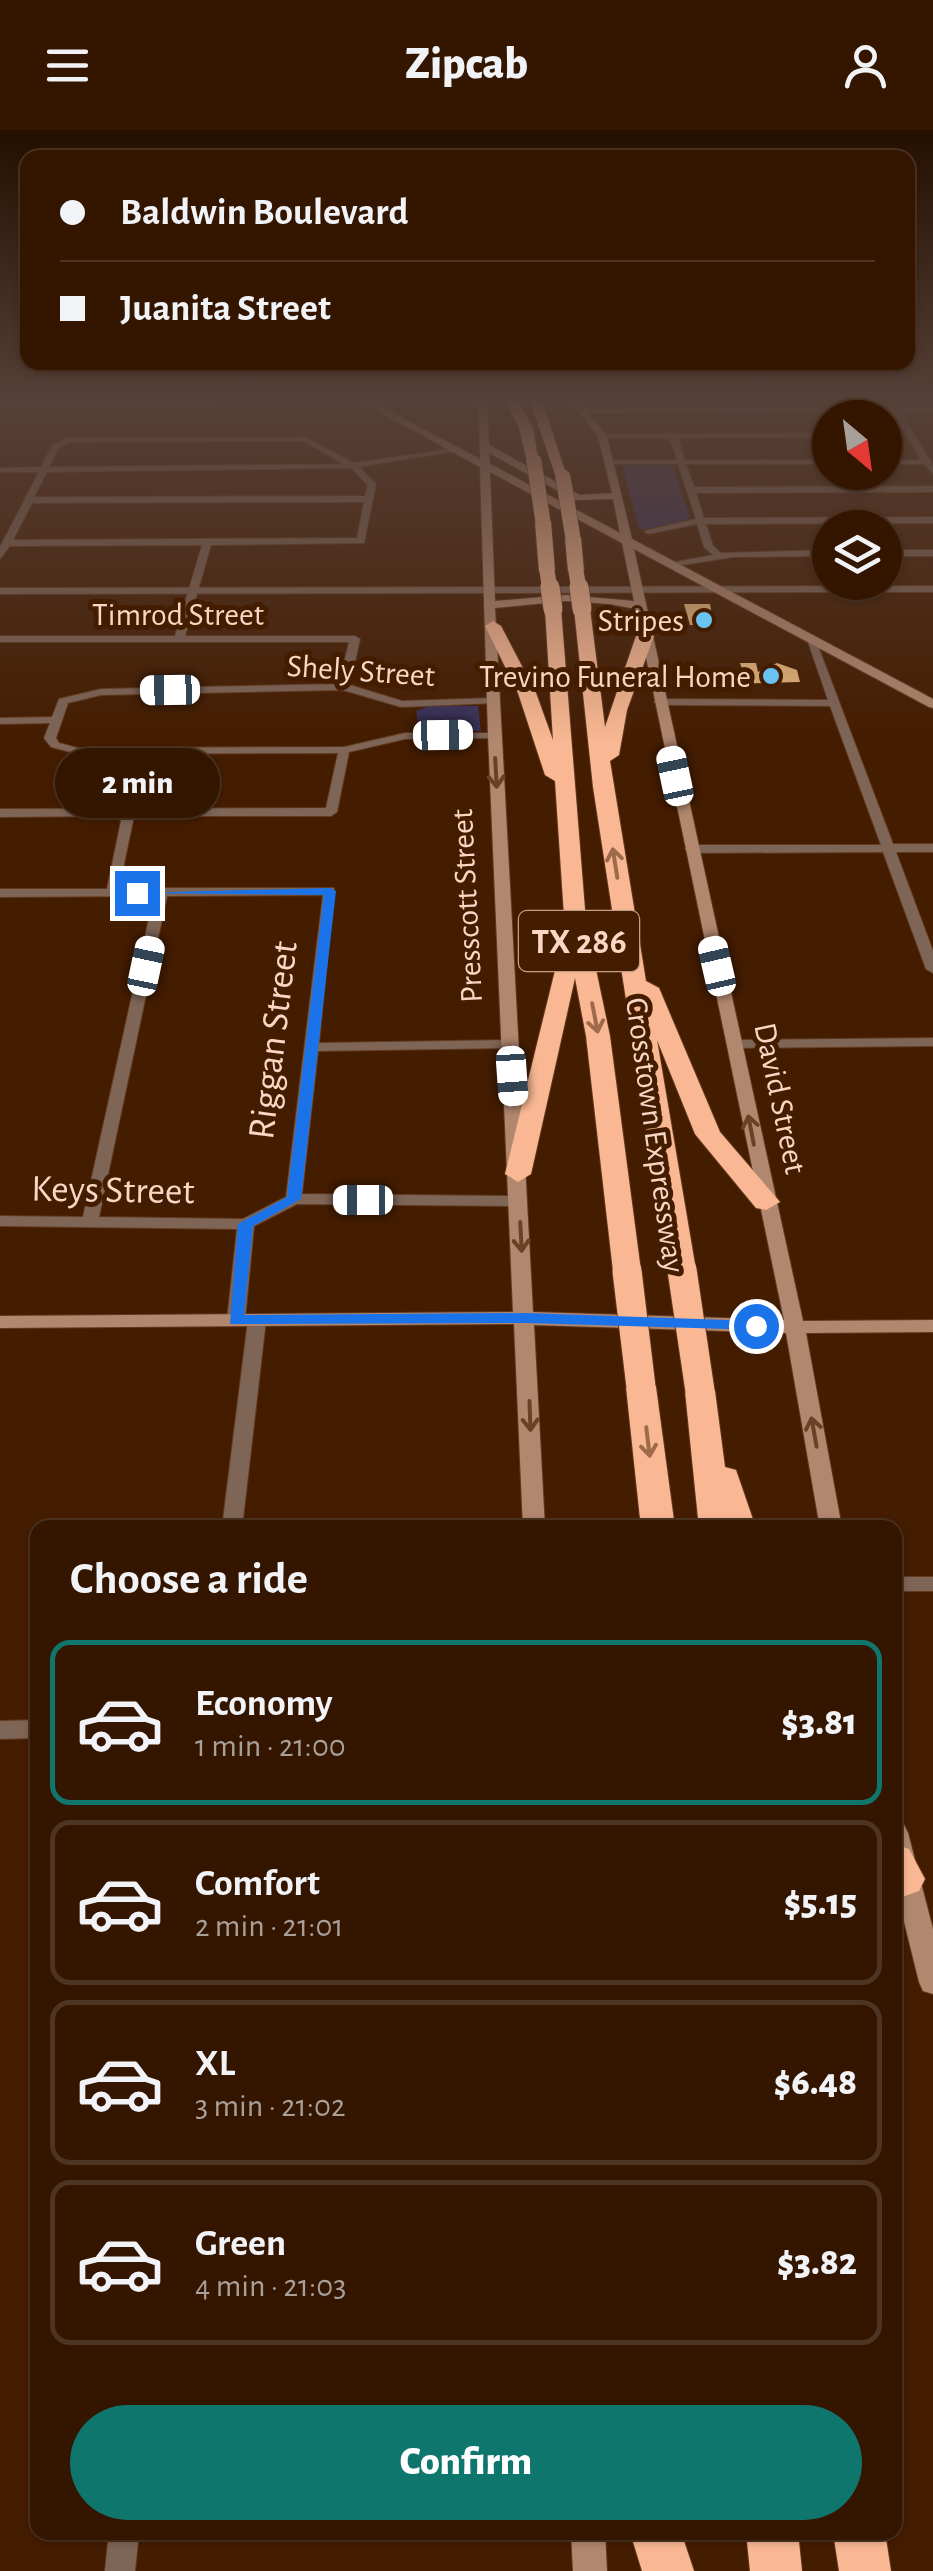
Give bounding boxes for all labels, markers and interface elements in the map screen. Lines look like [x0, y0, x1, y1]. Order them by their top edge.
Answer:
icon: menu [40, 38, 95, 93]
icon: person [838, 38, 893, 93]
text: Zipcab [405, 42, 528, 87]
text: Baldwin Boulevard [120, 194, 409, 232]
text: Juanita Street [120, 290, 331, 328]
north arrow [812, 400, 902, 490]
map controls [812, 400, 902, 600]
button: layers [812, 510, 902, 600]
street label: Timrod Street [92, 599, 264, 631]
place label: Stripes [598, 605, 684, 637]
marker: Stripes [693, 609, 715, 631]
street label: Shely Street [286, 650, 436, 692]
place label: Trevino Funeral Home [479, 661, 751, 693]
marker: Trevino Funeral Home [760, 665, 782, 687]
car [140, 674, 200, 706]
car [413, 719, 473, 751]
car [654, 744, 696, 808]
callout: 2 min [54, 748, 220, 818]
one-way arrow [487, 756, 506, 788]
text: 2 min [102, 767, 173, 799]
street label: Presscott Street [446, 808, 488, 1004]
one-way arrow [605, 848, 624, 880]
route end [115, 871, 160, 916]
road number: TX 286 [519, 911, 639, 971]
car [696, 933, 738, 999]
car [125, 934, 167, 998]
street label: Riggan Street [243, 939, 305, 1141]
street label: Crosstown Expressway [620, 996, 690, 1275]
one-way arrow [586, 1002, 605, 1034]
street label: David Street [748, 1020, 812, 1177]
car [495, 1045, 529, 1107]
one-way arrow [741, 1114, 760, 1146]
street label: Keys Street [31, 1171, 195, 1211]
car [333, 1185, 393, 1215]
one-way arrow [512, 1221, 531, 1253]
route start [734, 1304, 779, 1349]
one-way arrow [520, 1399, 539, 1431]
one-way arrow [804, 1416, 823, 1448]
one-way arrow [639, 1426, 658, 1458]
text: Choose a ride [70, 1557, 308, 1602]
icon: car [75, 1678, 165, 1768]
text: Economy [195, 1685, 333, 1723]
text: $3.81 [781, 1704, 857, 1742]
text: 1 min · 21:00 [195, 1730, 346, 1762]
icon: car [75, 1858, 165, 1948]
text: Comfort [195, 1865, 320, 1903]
text: $5.15 [784, 1884, 857, 1922]
text: 2 min · 21:01 [195, 1910, 343, 1942]
icon: car [75, 2038, 165, 2128]
text: XL [195, 2045, 235, 2083]
text: $6.48 [774, 2064, 857, 2102]
text: 3 min · 21:02 [195, 2090, 346, 2122]
icon: car [75, 2218, 165, 2308]
text: Green [195, 2225, 286, 2263]
text: $3.82 [777, 2244, 857, 2282]
text: 4 min · 21:03 [195, 2270, 346, 2302]
button: Confirm [70, 2405, 862, 2520]

